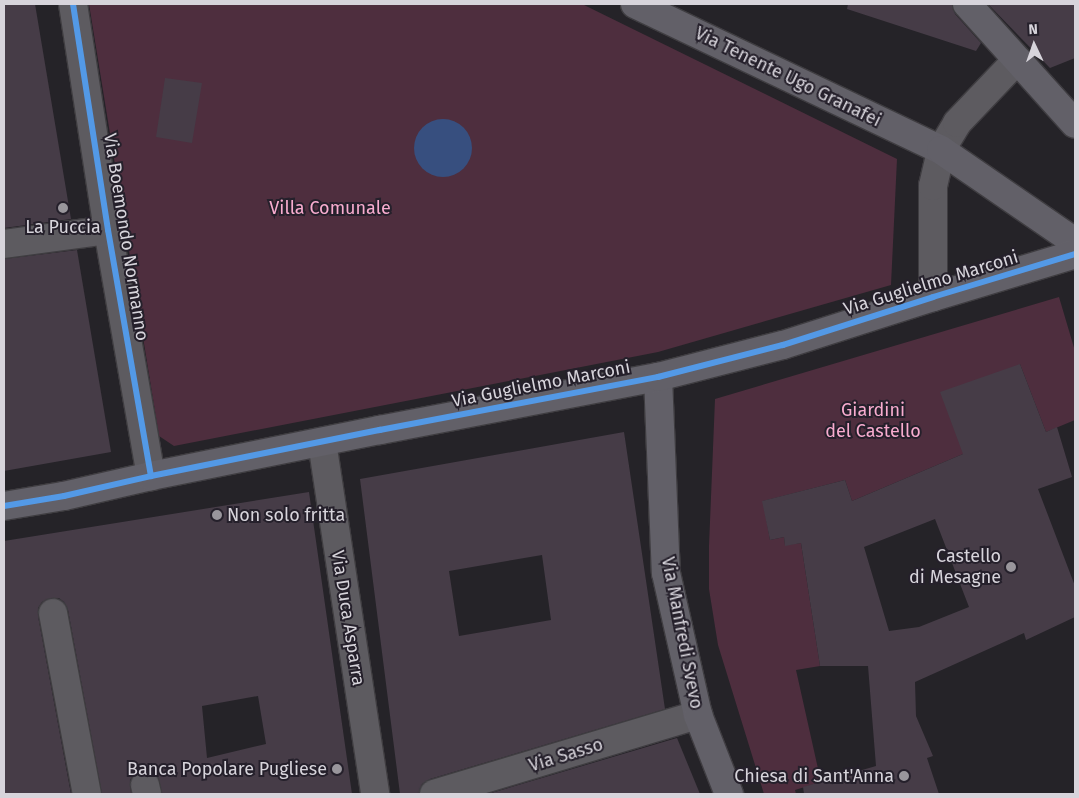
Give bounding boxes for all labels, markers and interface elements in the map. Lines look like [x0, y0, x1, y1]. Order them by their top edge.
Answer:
north arrow [1009, 20, 1059, 70]
text: N [1028, 21, 1038, 38]
street label: Via Tenente Ugo Granafei [691, 23, 885, 131]
street label: Via Boemondo Normanno [99, 132, 153, 342]
park label: Villa Comunale [269, 197, 391, 219]
marker: La Puccia [57, 202, 69, 214]
place label: La Puccia [25, 216, 101, 238]
street label: Via Guglielmo Marconi [841, 246, 1021, 320]
street label: Via Guglielmo Marconi [450, 356, 632, 412]
park label: Giardini del Castello [825, 400, 921, 442]
place label: Non solo fritta [227, 504, 345, 526]
marker: Non solo fritta [211, 509, 223, 521]
place label: Castello di Mesagne [909, 546, 1001, 588]
street label: Via Duca Asparra [327, 549, 369, 687]
street label: Via Manfredi Svevo [657, 555, 707, 711]
marker: Castello di Mesagne [1005, 561, 1017, 573]
street label: Via Sasso [526, 734, 606, 776]
place label: Banca Popolare Pugliese [127, 758, 327, 780]
marker: Banca Popolare Pugliese [331, 763, 343, 775]
place label: Chiesa di Sant'Anna [734, 765, 894, 787]
marker: Chiesa di Sant'Anna [898, 770, 910, 782]

